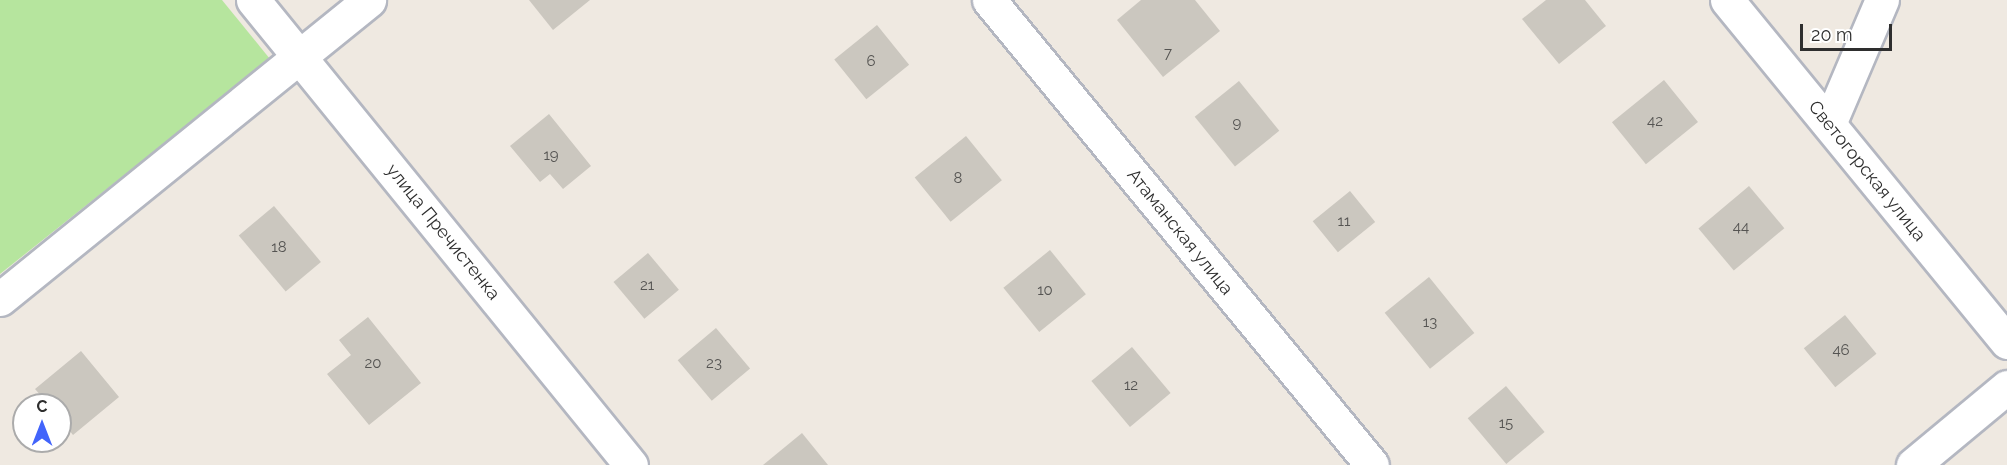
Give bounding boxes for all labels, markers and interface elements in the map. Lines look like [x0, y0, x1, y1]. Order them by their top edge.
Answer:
scale bar [1803, 12, 1894, 50]
text: 20 m [1811, 24, 1853, 45]
house number: 7 [1164, 45, 1172, 63]
house number: 6 [866, 53, 876, 71]
street label: Светогорская улица [1804, 96, 1930, 246]
house number: 42 [1647, 113, 1663, 131]
house number: 9 [1233, 115, 1241, 133]
house number: 19 [543, 147, 559, 165]
street label: улица Пречистенка [382, 160, 504, 304]
street label: Атаманская улица [1122, 164, 1238, 300]
house number: 8 [954, 170, 962, 188]
house number: 11 [1338, 213, 1350, 231]
house number: 44 [1733, 219, 1749, 237]
house number: 18 [271, 239, 287, 257]
house number: 21 [640, 277, 654, 295]
house number: 10 [1037, 282, 1053, 300]
house number: 13 [1423, 314, 1437, 332]
house number: 46 [1832, 342, 1850, 360]
house number: 20 [365, 355, 381, 373]
house number: 23 [706, 355, 722, 373]
house number: 12 [1124, 377, 1138, 395]
north arrow [12, 393, 72, 453]
text: С [37, 397, 47, 416]
house number: 15 [1499, 415, 1513, 433]

